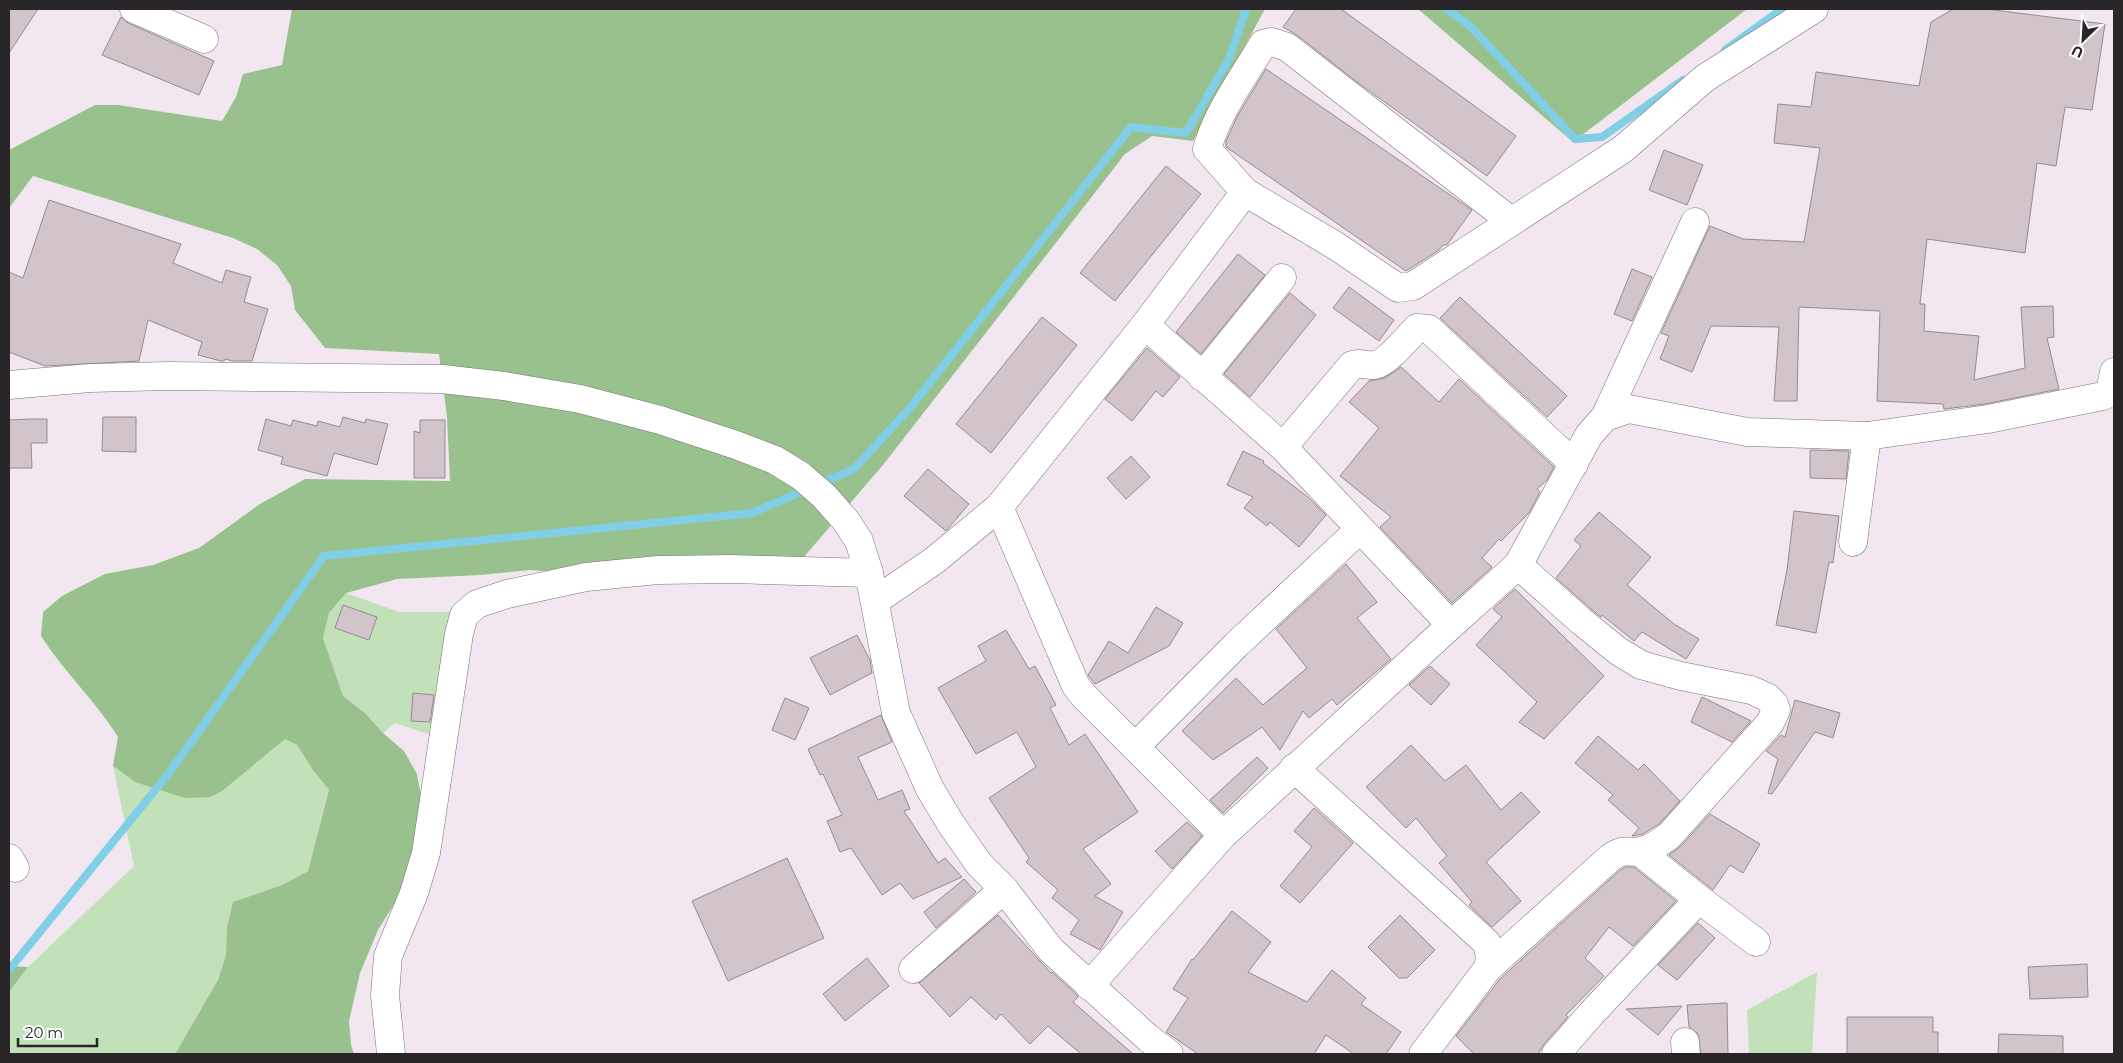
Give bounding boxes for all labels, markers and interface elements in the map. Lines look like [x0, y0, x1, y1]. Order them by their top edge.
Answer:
north arrow [2058, 15, 2108, 65]
text: U [2069, 41, 2086, 62]
scale bar [18, 1016, 96, 1048]
text: 20 m [25, 1023, 63, 1042]

